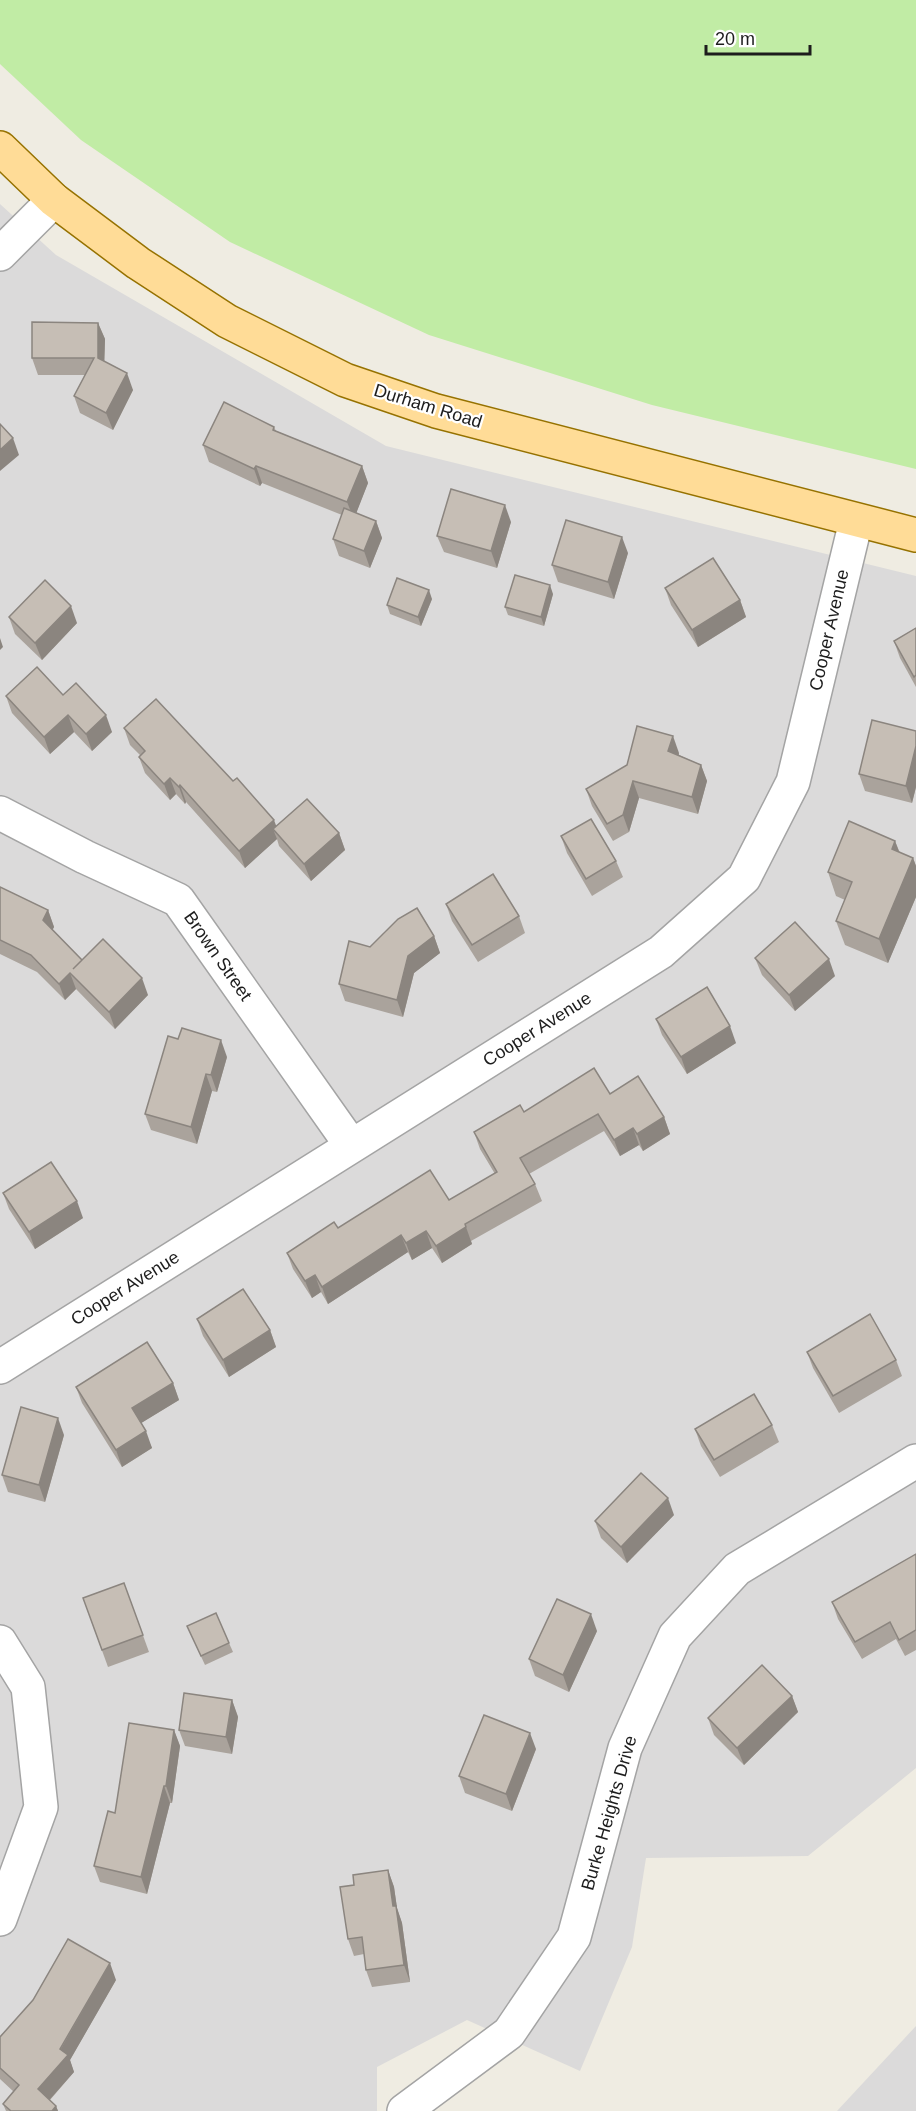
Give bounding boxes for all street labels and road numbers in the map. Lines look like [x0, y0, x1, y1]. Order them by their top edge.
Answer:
street label: Durham Road [371, 380, 485, 432]
street label: Cooper Avenue [805, 567, 853, 693]
street label: Brown Street [180, 908, 256, 1004]
street label: Cooper Avenue [479, 988, 595, 1070]
street label: Cooper Avenue [67, 1247, 183, 1329]
street label: Burke Heights Drive [577, 1733, 641, 1893]

